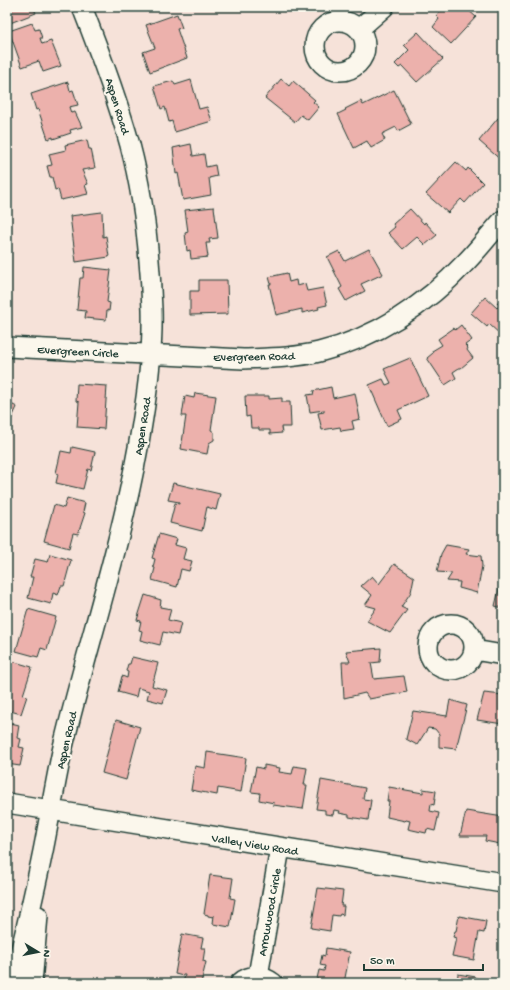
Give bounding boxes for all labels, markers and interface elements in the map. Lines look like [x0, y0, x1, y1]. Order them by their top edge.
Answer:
street label: Aspen Road [101, 77, 132, 137]
street label: Evergreen Circle [37, 344, 120, 362]
street label: Evergreen Road [213, 350, 296, 366]
street label: Aspen Road [132, 395, 156, 456]
street label: Aspen Road [55, 710, 82, 770]
street label: Valley View Road [209, 832, 300, 860]
street label: Arrowwood Circle [256, 867, 286, 957]
north arrow [18, 932, 58, 972]
scale bar [364, 946, 483, 972]
text: N [39, 949, 52, 958]
text: 50 m [370, 955, 395, 969]

